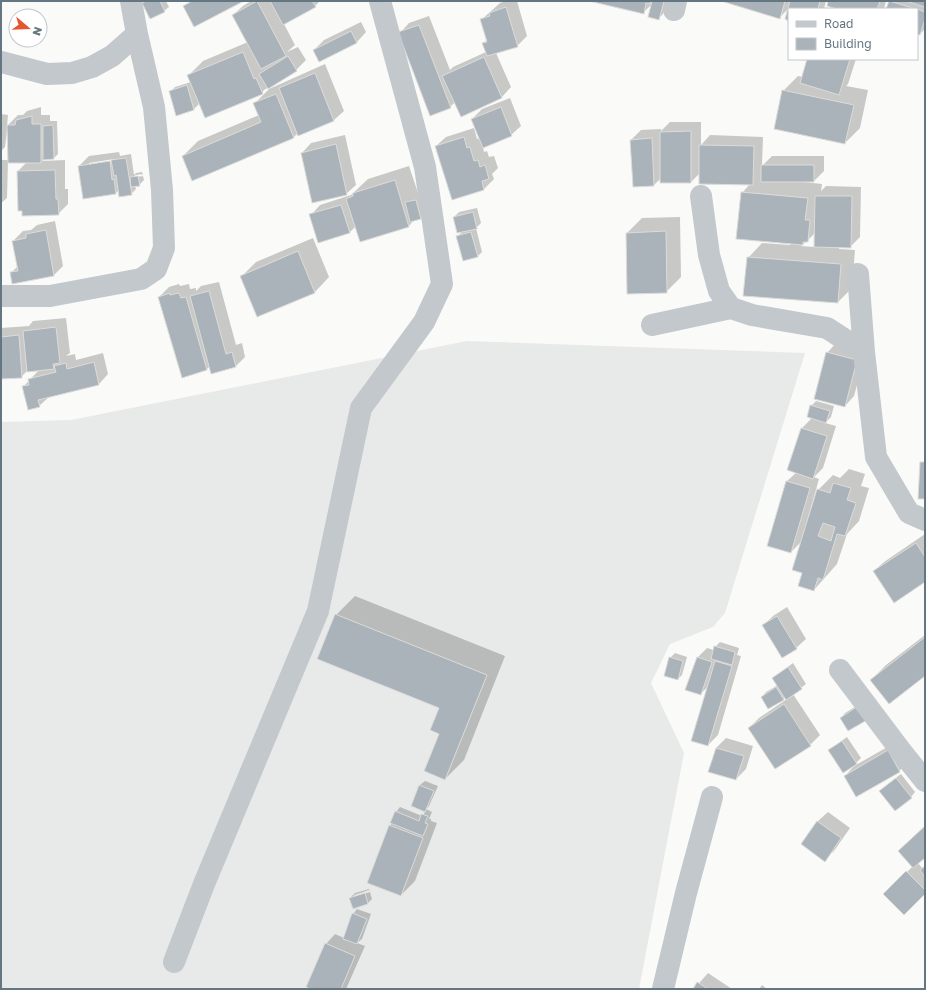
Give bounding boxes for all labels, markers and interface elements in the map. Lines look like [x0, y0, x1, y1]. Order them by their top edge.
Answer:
north arrow [8, 8, 48, 48]
legend [788, 8, 918, 60]
text: Road [824, 16, 853, 31]
text: N [30, 25, 45, 37]
text: Building [824, 36, 872, 51]

